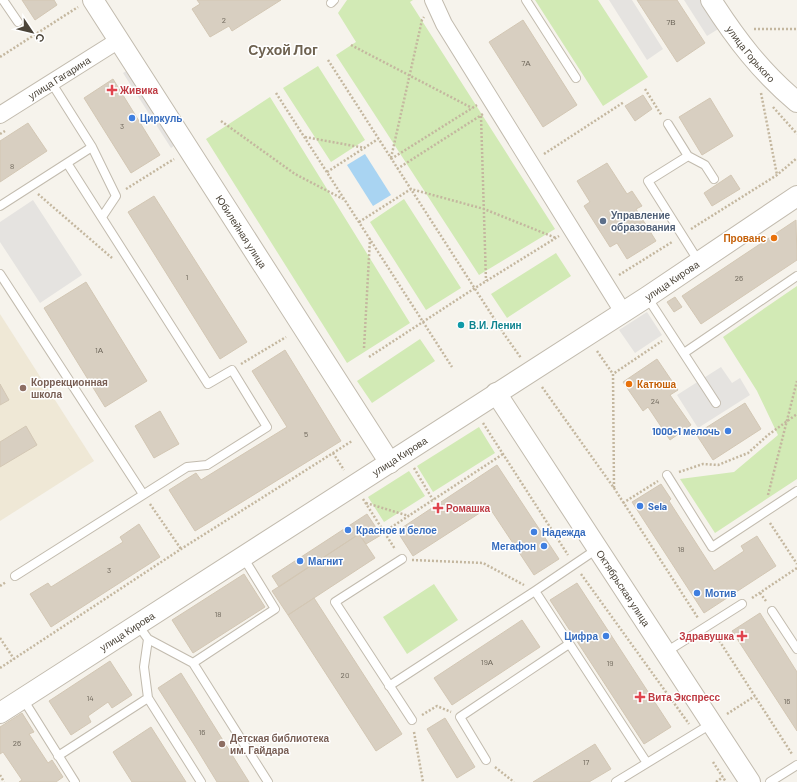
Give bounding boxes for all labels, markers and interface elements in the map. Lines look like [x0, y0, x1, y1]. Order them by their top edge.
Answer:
north arrow [12, 12, 52, 52]
house number: 2 [222, 15, 226, 25]
house number: 7В [666, 17, 676, 27]
street label: улица Горького [724, 23, 778, 85]
text: С [33, 31, 48, 45]
district label: Сухой Лог [248, 41, 318, 58]
street label: улица Гагарина [26, 53, 93, 102]
house number: 7А [521, 58, 531, 68]
place label: Живика [119, 84, 158, 96]
marker: Живика [107, 85, 117, 95]
place label: Циркуль [140, 112, 183, 124]
marker: Циркуль [127, 113, 137, 123]
house number: 3 [120, 121, 124, 131]
house number: 8 [10, 161, 14, 171]
street label: Юбилейная улица [214, 193, 270, 271]
place label: Управление образования [611, 209, 676, 233]
marker: Управление образования [598, 216, 608, 226]
place label: Прованс [723, 232, 766, 244]
marker: Прованс [769, 233, 779, 243]
street label: улица Кирова [642, 258, 701, 303]
house number: 1 [186, 272, 189, 282]
house number: 26 [735, 273, 743, 283]
place label: В.И. Ленин [469, 319, 522, 331]
marker: В.И. Ленин [456, 320, 466, 330]
house number: 1А [95, 345, 104, 355]
place label: Коррекционная школа [31, 376, 108, 400]
place label: Катюша [637, 378, 677, 390]
marker: Катюша [624, 379, 634, 389]
marker: Коррекционная школа [18, 383, 28, 393]
house number: 24 [651, 396, 659, 406]
place label: 1000+1 мелочь [652, 425, 720, 437]
marker: 1000+1 мелочь [723, 426, 733, 436]
house number: 5 [304, 429, 308, 439]
street label: улица Кирова [370, 434, 430, 478]
place label: Sela [648, 500, 667, 512]
marker: Sela [635, 501, 645, 511]
place label: Ромашка [446, 502, 491, 514]
marker: Ромашка [433, 503, 443, 513]
place label: Красное и белое [356, 524, 437, 536]
marker: Красное и белое [343, 525, 353, 535]
place label: Надежда [542, 526, 586, 538]
marker: Надежда [529, 527, 539, 537]
place label: Мегафон [492, 540, 536, 552]
marker: Мегафон [539, 541, 549, 551]
house number: 18 [678, 544, 684, 554]
street label: Октябрьская улица [594, 548, 653, 629]
place label: Магнит [308, 555, 343, 567]
marker: Магнит [295, 556, 305, 566]
house number: 3 [107, 565, 111, 575]
place label: Мотив [705, 587, 736, 599]
marker: Мотив [692, 588, 702, 598]
street label: улица Кирова [97, 609, 157, 653]
house number: 18 [215, 609, 221, 619]
place label: Цифра [564, 630, 598, 642]
place label: Здравушка [679, 630, 734, 642]
marker: Цифра [601, 631, 611, 641]
marker: Здравушка [737, 631, 747, 641]
house number: 19А [481, 657, 494, 667]
house number: 19 [607, 658, 613, 668]
house number: 20 [341, 670, 349, 680]
place label: Вита Экспресс [648, 691, 721, 703]
marker: Вита Экспресс [635, 692, 645, 702]
house number: 14 [86, 693, 94, 703]
house number: 16 [784, 696, 790, 706]
house number: 16 [199, 727, 205, 737]
place label: Детская библиотека им. Гайдара [230, 732, 329, 756]
house number: 26 [13, 738, 21, 748]
marker: Детская библиотека им. Гайдара [217, 739, 227, 749]
house number: 17 [583, 757, 590, 767]

